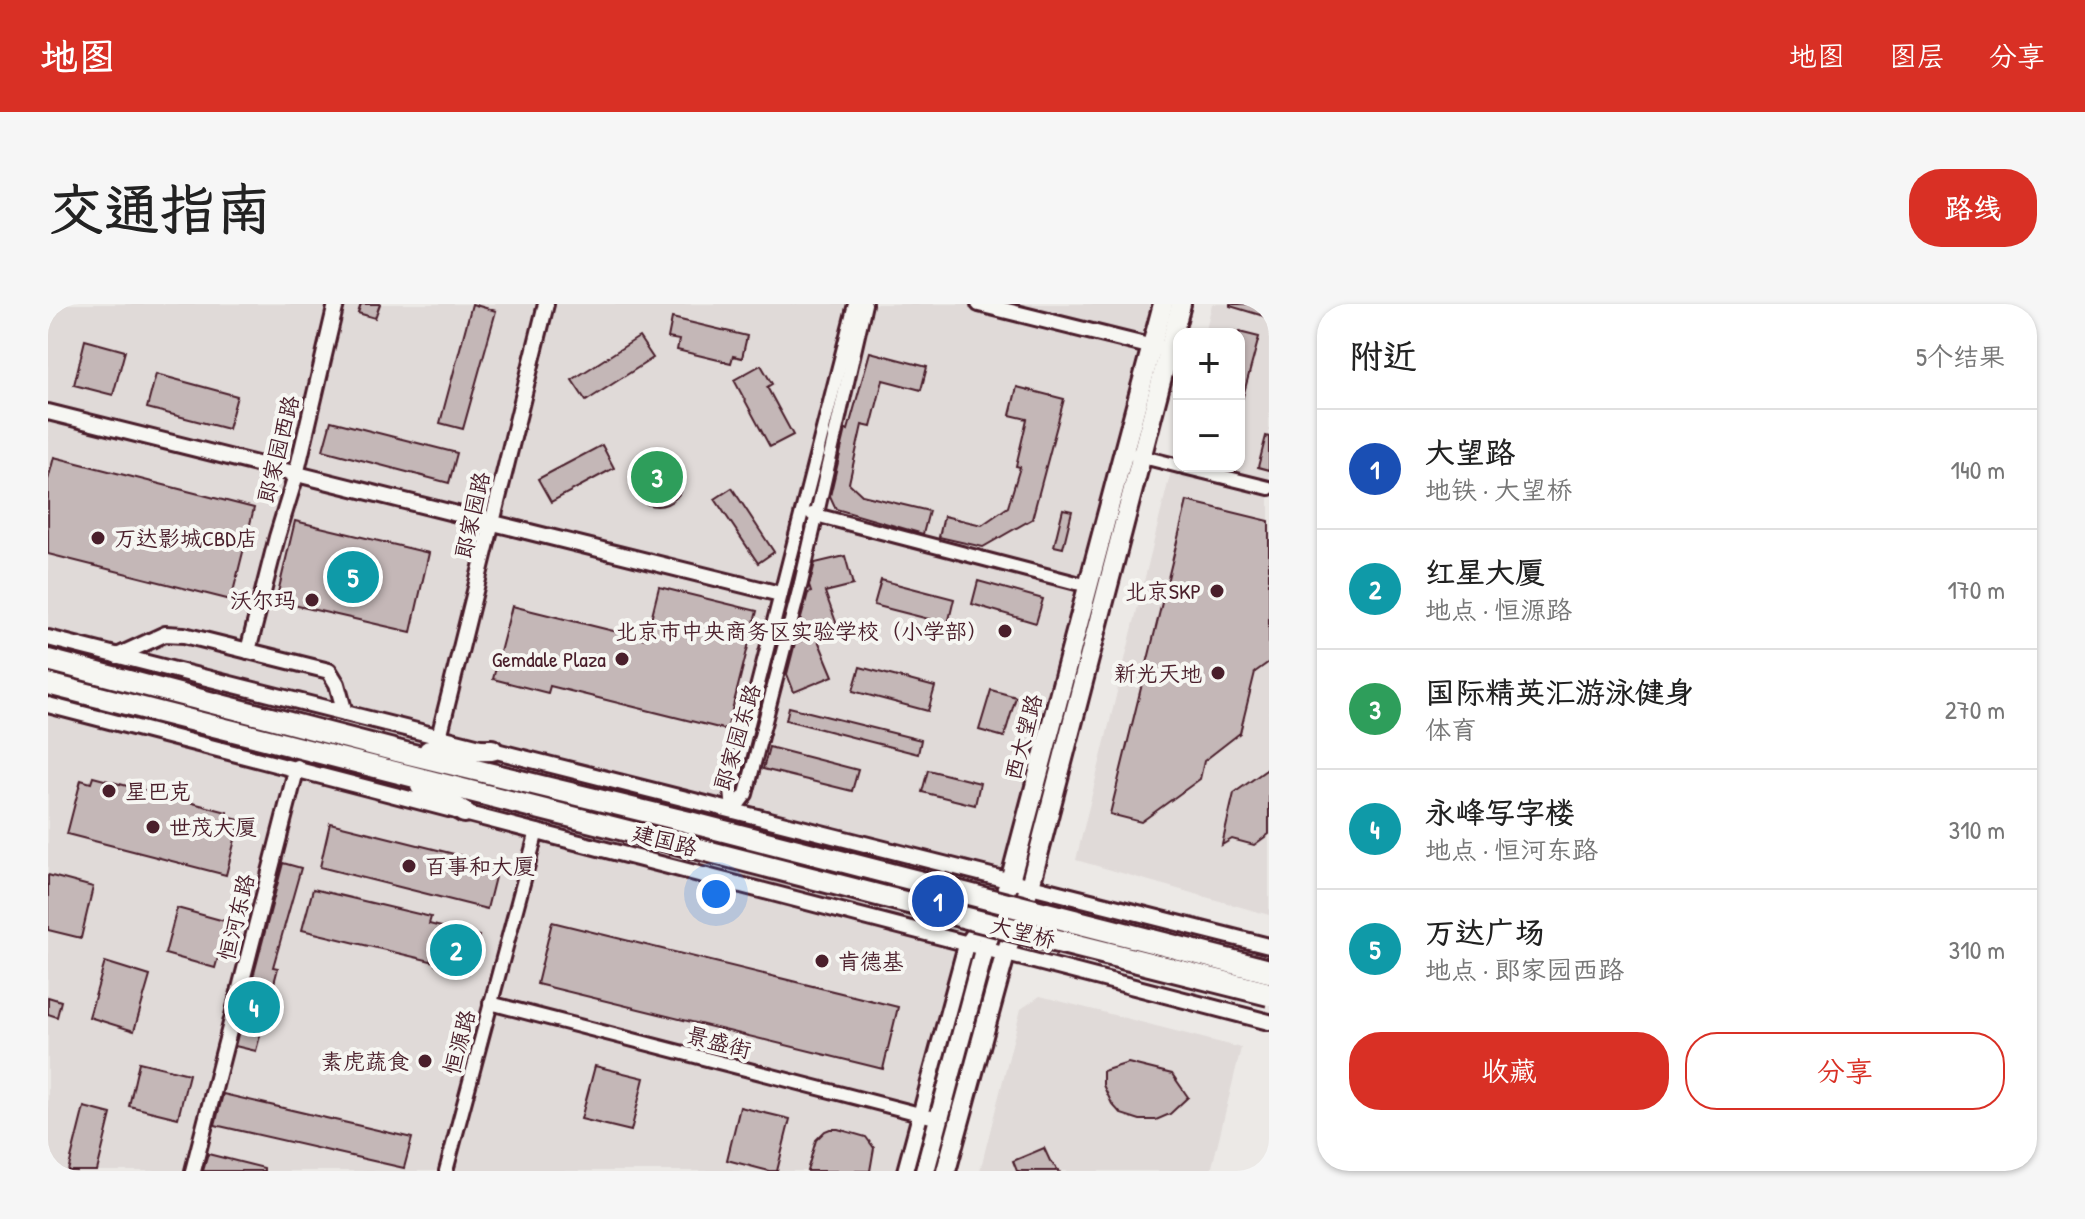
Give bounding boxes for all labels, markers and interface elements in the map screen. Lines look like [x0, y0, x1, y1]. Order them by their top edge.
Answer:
text: 地图 [40, 30, 116, 82]
text: 地图 [1789, 37, 1845, 75]
text: 图层 [1889, 37, 1945, 75]
text: 分享 [1989, 37, 2045, 75]
button: 路线 [1909, 169, 2037, 247]
text: 交通指南 [48, 171, 272, 246]
map controls [1173, 328, 1245, 472]
button: + [1173, 328, 1245, 400]
text: 附近 [1349, 333, 1417, 379]
text: 5个结果 [1916, 339, 2005, 374]
street label: 郎家园西路 [250, 392, 306, 506]
button: − [1173, 400, 1245, 472]
text: 大望路 [1425, 432, 1515, 472]
pin: 3 [631, 447, 683, 507]
text: 1 [1370, 452, 1380, 487]
text: 140 m [1951, 452, 2005, 487]
street label: 郎家园路 [447, 469, 497, 561]
text: 地铁 · 大望桥 [1425, 472, 1572, 507]
place label: 万达影城CBD店 [114, 523, 258, 553]
marker: 万达影城CBD店 [89, 529, 107, 547]
pin: 5 [327, 547, 379, 607]
text: 红星大厦 [1425, 552, 1545, 592]
text: 2 [1369, 572, 1381, 607]
text: 170 m [1947, 572, 2005, 607]
place label: 北京SKP [1125, 576, 1201, 606]
marker: 北京SKP [1208, 582, 1226, 600]
place label: 沃尔玛 [230, 585, 296, 615]
marker: 沃尔玛 [303, 591, 321, 609]
text: 地点 · 恒源路 [1425, 592, 1572, 627]
place label: 北京市中央商务区实验学校（小学部） [615, 616, 989, 646]
marker: 北京市中央商务区实验学校（小学部） [996, 622, 1014, 640]
place label: Gemdale Plaza [492, 644, 606, 674]
marker: Gemdale Plaza [613, 650, 631, 668]
place label: 新光天地 [1114, 658, 1202, 688]
marker: 新光天地 [1209, 664, 1227, 682]
text: 国际精英汇游泳健身 [1425, 672, 1695, 712]
street label: 郎家园东路 [707, 680, 767, 794]
street label: 西大望路 [997, 691, 1049, 783]
text: 3 [1369, 692, 1381, 727]
text: 270 m [1945, 692, 2005, 727]
text: 体育 [1425, 712, 1477, 747]
place label: 星巴克 [125, 776, 191, 806]
marker: 星巴克 [100, 782, 118, 800]
text: 永峰写字楼 [1425, 792, 1575, 832]
place label: 世茂大厦 [169, 812, 257, 842]
text: 4 [1370, 812, 1380, 847]
text: 310 m [1949, 812, 2005, 847]
street label: 建国路 [629, 817, 701, 863]
marker: 世茂大厦 [144, 818, 162, 836]
text: 地点 · 恒河东路 [1425, 832, 1598, 867]
place label: 百事和大厦 [425, 851, 535, 881]
marker: 百事和大厦 [400, 857, 418, 875]
street label: 恒河东路 [211, 871, 261, 963]
pin: 1 [912, 871, 964, 931]
your location [696, 874, 736, 914]
street label: 大望桥 [987, 909, 1059, 955]
text: 万达广场 [1425, 912, 1545, 952]
pin: 2 [430, 920, 482, 980]
text: 5 [1370, 932, 1381, 967]
text: 310 m [1949, 932, 2005, 967]
place label: 肯德基 [838, 946, 904, 976]
marker: 肯德基 [813, 952, 831, 970]
text: 地点 · 郎家园西路 [1425, 952, 1624, 987]
pin: 4 [228, 977, 280, 1037]
street label: 恒源路 [436, 1006, 482, 1078]
street label: 景盛街 [683, 1019, 755, 1065]
button: 收藏 [1349, 1032, 1669, 1110]
button: 分享 [1685, 1032, 2005, 1110]
place label: 素虎蔬食 [321, 1046, 409, 1076]
marker: 素虎蔬食 [416, 1052, 434, 1070]

